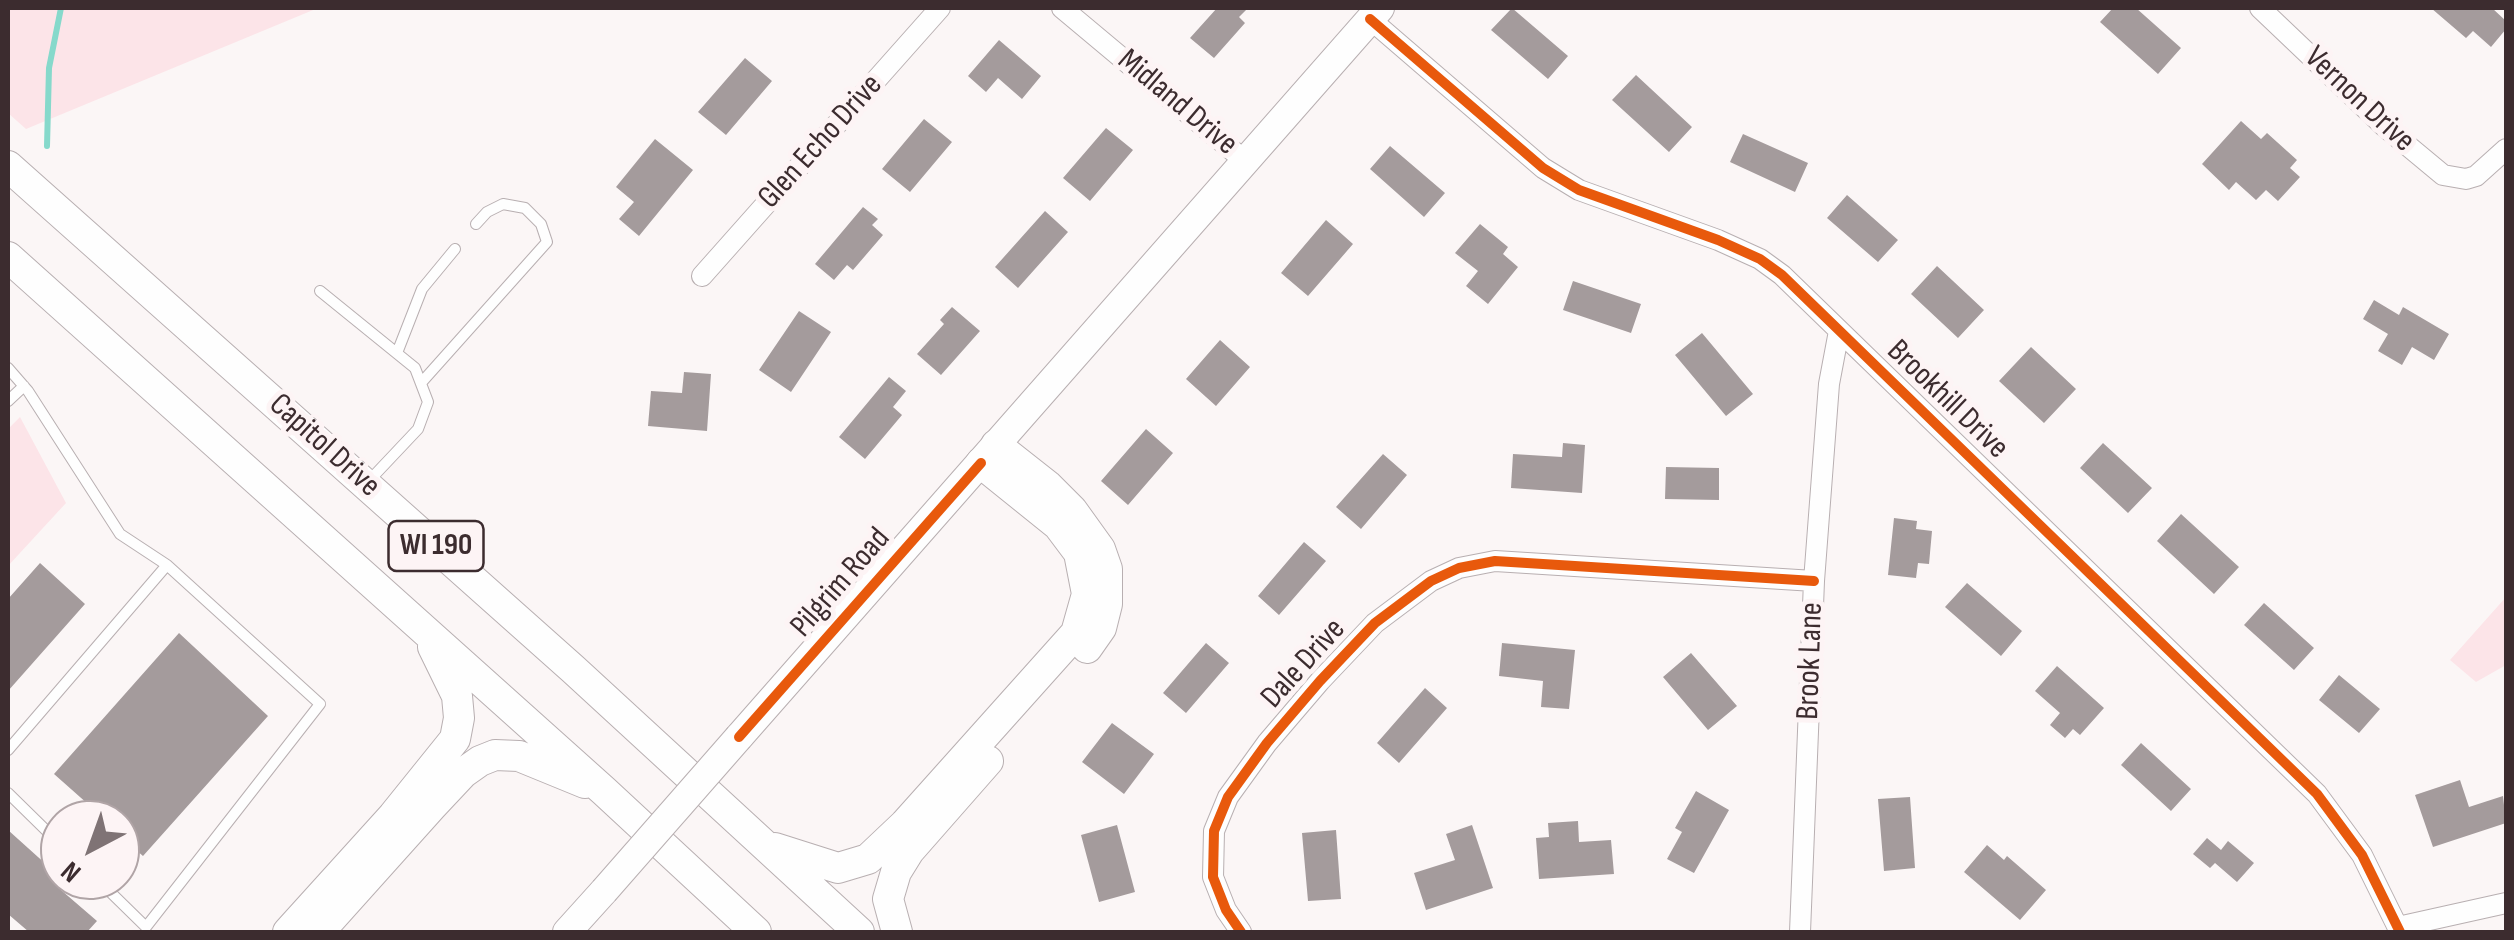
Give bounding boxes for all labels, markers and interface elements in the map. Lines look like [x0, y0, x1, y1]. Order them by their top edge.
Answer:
street label: Vernon Drive [2296, 39, 2422, 161]
street label: Midland Drive [1109, 42, 1245, 164]
street label: Glen Echo Drive [751, 67, 891, 217]
street label: Brookhill Drive [1878, 333, 2016, 467]
street label: Capitol Drive [261, 386, 387, 506]
street label: Pilgrim Road [783, 520, 899, 646]
road number: WI 190 [388, 521, 484, 571]
street label: Brook Lane [1790, 602, 1832, 720]
street label: Dale Drive [1254, 611, 1354, 717]
north arrow [40, 800, 140, 900]
text: N [55, 854, 88, 889]

